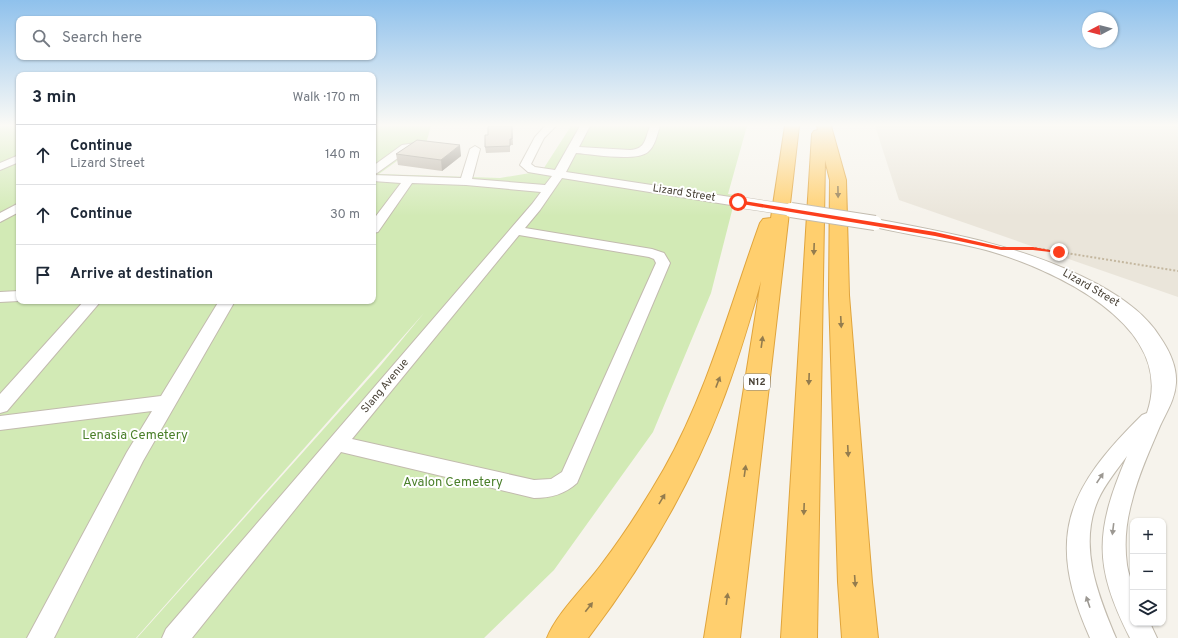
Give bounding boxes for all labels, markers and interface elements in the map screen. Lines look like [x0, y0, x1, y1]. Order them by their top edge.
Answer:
north arrow [1082, 12, 1118, 48]
search box [16, 16, 376, 60]
icon: search [30, 27, 52, 49]
text: Search here [62, 29, 142, 48]
text: 3 min [32, 87, 76, 109]
text: Walk · 170 m [293, 90, 360, 106]
text: Continue [70, 137, 132, 156]
icon: ahead [32, 144, 54, 166]
text: 140 m [325, 147, 360, 163]
text: Lizard Street [70, 156, 145, 172]
street label: Lizard Street [652, 181, 716, 205]
one-way arrow [835, 186, 841, 199]
route start [729, 193, 747, 211]
icon: ahead [32, 204, 54, 226]
text: Continue [70, 205, 132, 224]
text: 30 m [330, 207, 360, 223]
one-way arrow [811, 243, 817, 256]
route end [1050, 243, 1068, 261]
icon: arrive [32, 264, 54, 286]
text: Arrive at destination [70, 265, 213, 284]
street label: Lizard Street [1060, 266, 1122, 310]
one-way arrow [837, 316, 844, 328]
one-way arrow [759, 336, 766, 348]
street label: Slang Avenue [358, 356, 412, 416]
one-way arrow [806, 373, 812, 386]
road number: N12 [744, 374, 770, 390]
one-way arrow [715, 376, 721, 388]
park label: Lenasia Cemetery [82, 428, 188, 444]
one-way arrow [844, 445, 851, 457]
one-way arrow [742, 464, 748, 477]
one-way arrow [1096, 473, 1104, 483]
park label: Avalon Cemetery [403, 475, 503, 491]
one-way arrow [658, 493, 665, 505]
one-way arrow [800, 503, 807, 515]
map controls [1130, 518, 1166, 626]
button: + [1130, 518, 1166, 554]
one-way arrow [1110, 523, 1116, 535]
button: − [1130, 554, 1166, 590]
one-way arrow [852, 575, 859, 587]
button: layers [1130, 590, 1166, 626]
one-way arrow [724, 593, 731, 605]
one-way arrow [1085, 596, 1091, 608]
one-way arrow [585, 602, 594, 613]

